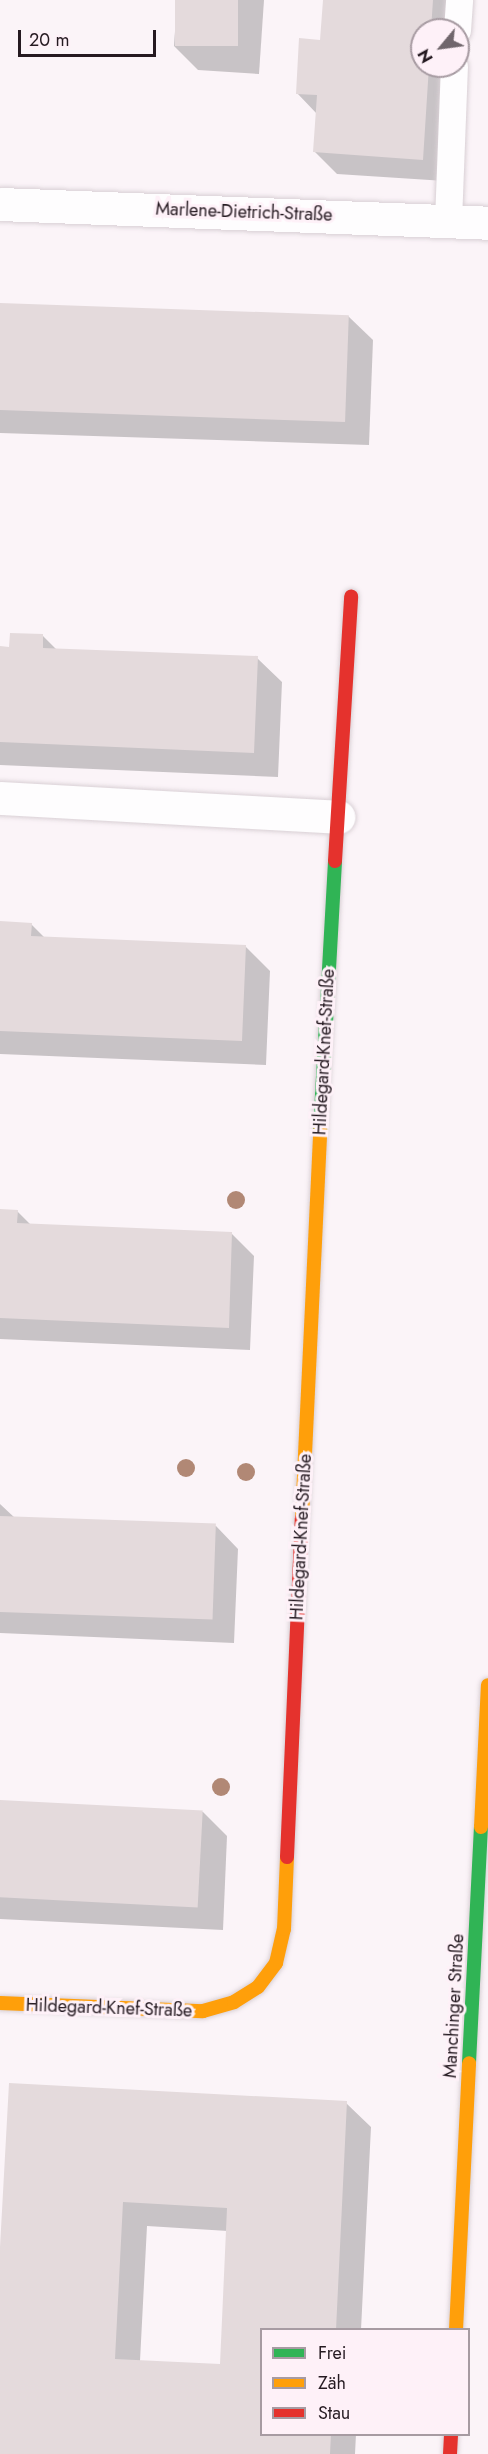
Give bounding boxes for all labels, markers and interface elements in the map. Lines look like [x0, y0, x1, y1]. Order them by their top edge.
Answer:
scale bar [21, 18, 159, 56]
north arrow [410, 18, 470, 78]
text: 20 m [29, 27, 69, 53]
text: N [412, 45, 439, 67]
street label: Marlene-Dietrich-Straße [155, 198, 333, 226]
street label: Hildegard-Knef-Straße [309, 968, 339, 1136]
street label: Hildegard-Knef-Straße [286, 1453, 316, 1621]
street label: Manchinger Straße [439, 1933, 469, 2079]
street label: Hildegard-Knef-Straße [25, 1994, 193, 2022]
legend [260, 2328, 470, 2436]
text: Frei [318, 2340, 347, 2366]
text: Zäh [318, 2370, 346, 2396]
text: Stau [318, 2400, 350, 2426]

